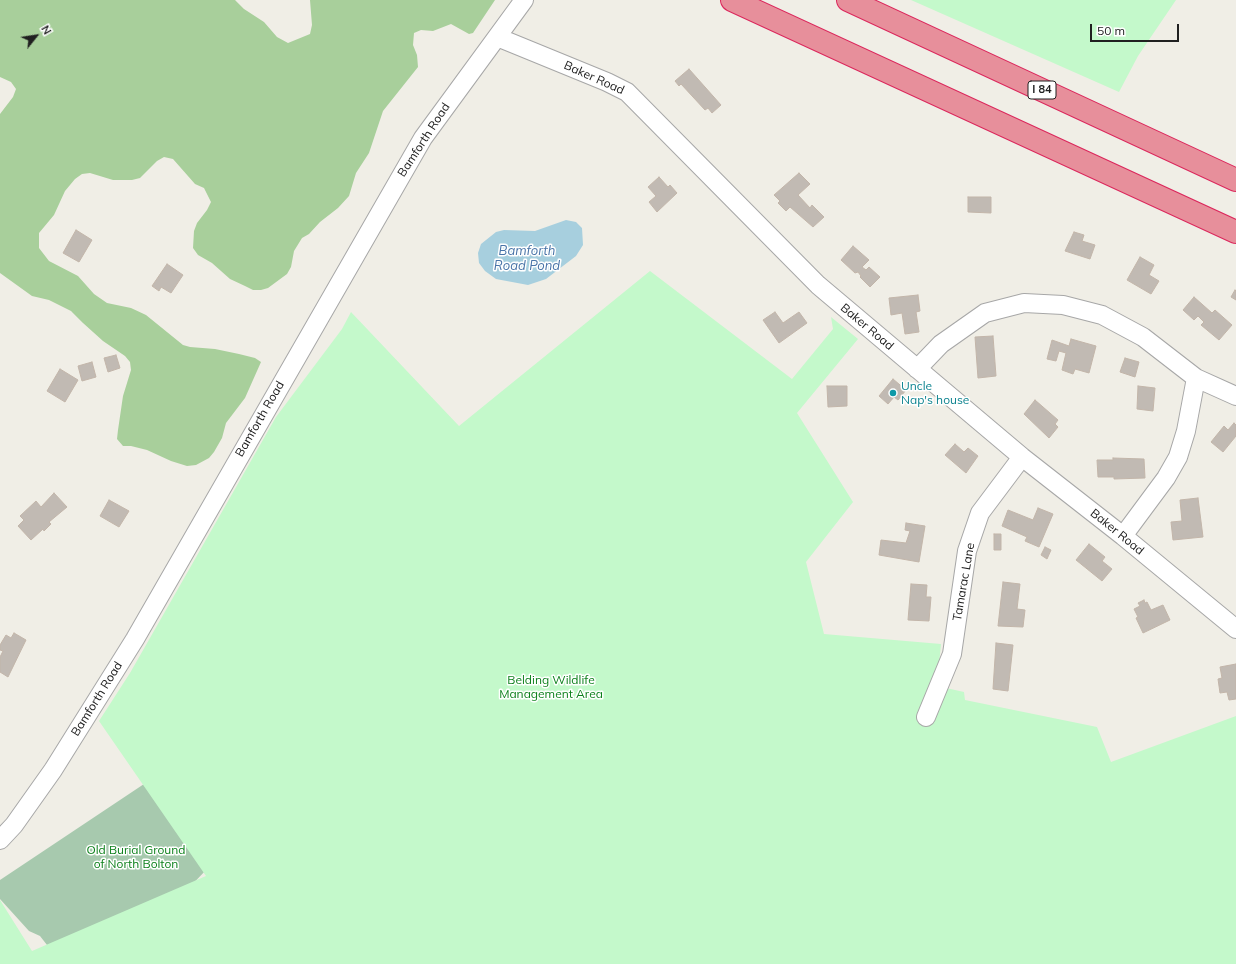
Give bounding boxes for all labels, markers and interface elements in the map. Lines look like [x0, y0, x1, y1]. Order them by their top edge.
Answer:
north arrow [16, 16, 56, 56]
scale bar [1092, 16, 1181, 42]
text: N [38, 23, 55, 37]
text: 50 m [1097, 23, 1125, 38]
street label: Baker Road [561, 58, 627, 98]
road number: I 84 [1028, 81, 1056, 99]
street label: Bamforth Road [395, 100, 453, 180]
water label: Bamforth Road Pond [494, 243, 560, 274]
street label: Baker Road [838, 301, 896, 353]
street label: Bamforth Road [232, 379, 288, 459]
place label: Uncle Nap's house [901, 379, 969, 407]
marker: Uncle Nap's house [888, 388, 898, 398]
street label: Baker Road [1087, 506, 1147, 558]
street label: Tamarac Lane [950, 542, 978, 622]
street label: Bamforth Road [68, 659, 126, 739]
park label: Belding Wildlife Management Area [499, 673, 603, 701]
park label: Old Burial Ground of North Bolton [87, 843, 185, 871]

